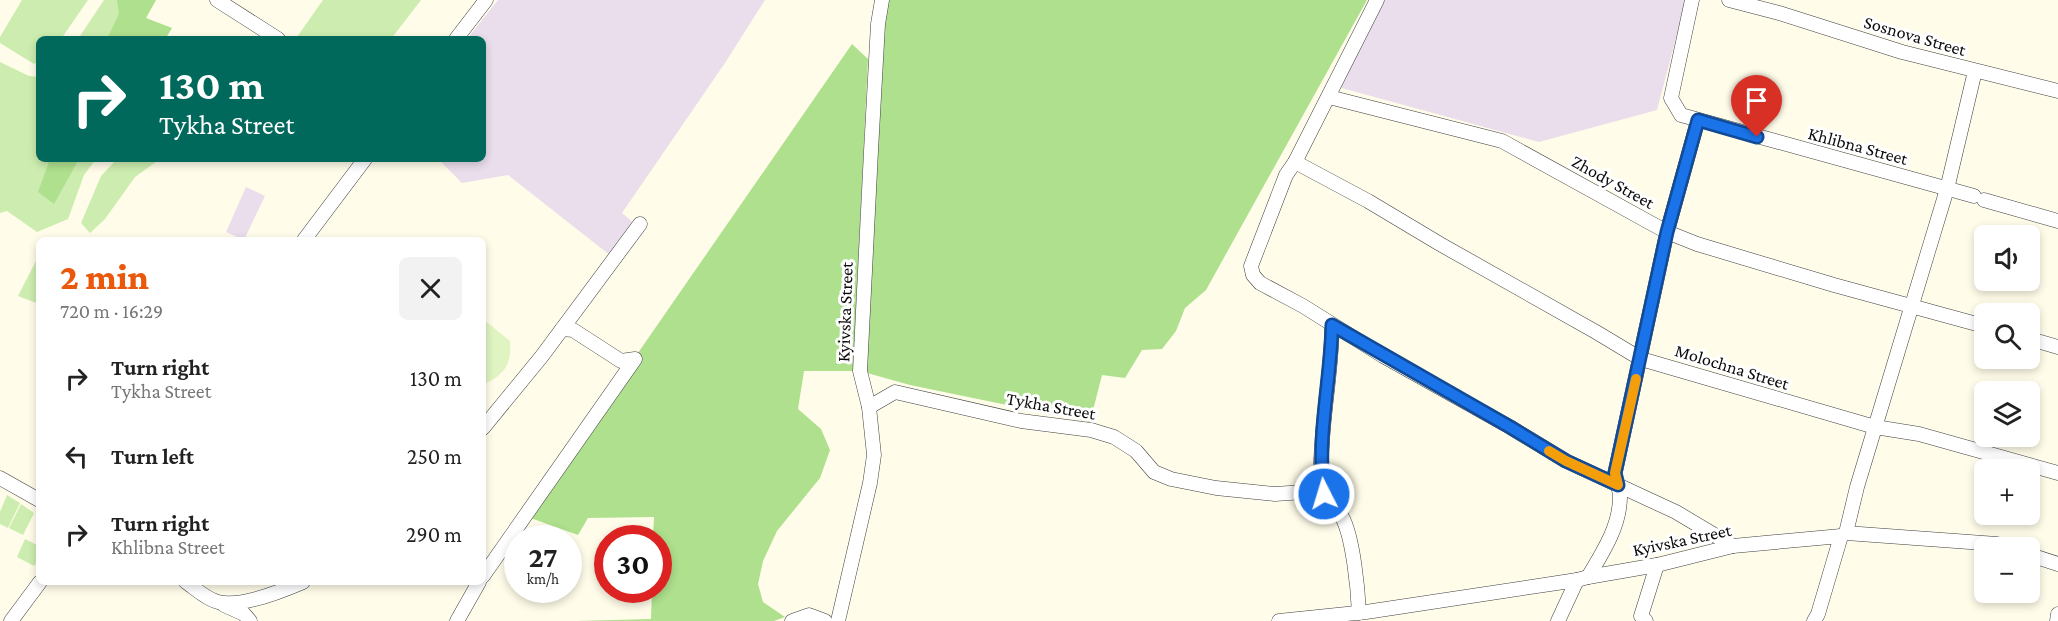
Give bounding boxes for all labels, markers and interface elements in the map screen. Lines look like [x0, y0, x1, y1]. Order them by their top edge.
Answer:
street label: Sosnova Street [1862, 12, 1969, 60]
icon: right [60, 60, 138, 138]
text: 130 m [159, 61, 264, 108]
pin [1731, 75, 1782, 137]
icon: arrive [1740, 84, 1773, 117]
text: Tykha Street [159, 110, 294, 140]
street label: Khlibna Street [1806, 123, 1911, 169]
street label: Zhody Street [1568, 151, 1659, 213]
map controls [1974, 225, 2040, 603]
button: sound [1974, 225, 2040, 291]
text: 2 min [60, 257, 149, 297]
button: close [399, 257, 462, 320]
street label: Kyivska Street [833, 260, 857, 362]
text: 720 m · 16:29 [60, 300, 163, 322]
button: search [1974, 303, 2040, 369]
street label: Molochna Street [1673, 340, 1792, 394]
text: Turn right [111, 355, 209, 380]
icon: right [60, 362, 93, 395]
text: 130 m [410, 366, 462, 391]
text: Tykha Street [111, 380, 211, 402]
button: layers [1974, 381, 2040, 447]
street label: Tykha Street [1005, 388, 1098, 424]
icon: left [60, 440, 93, 473]
text: Turn left [111, 444, 194, 469]
text: 250 m [407, 444, 462, 469]
button: + [1974, 459, 2040, 525]
position arrow [1292, 462, 1356, 526]
text: Turn right [111, 511, 209, 536]
icon: right [60, 518, 93, 551]
street label: Kyivska Street [1631, 520, 1734, 560]
text: 290 m [406, 522, 462, 547]
speed limit sign: 30 [594, 525, 672, 603]
text: Khlibna Street [111, 536, 225, 558]
button: − [1974, 537, 2040, 603]
text: 27 [528, 540, 558, 573]
text: km/h [527, 571, 559, 587]

